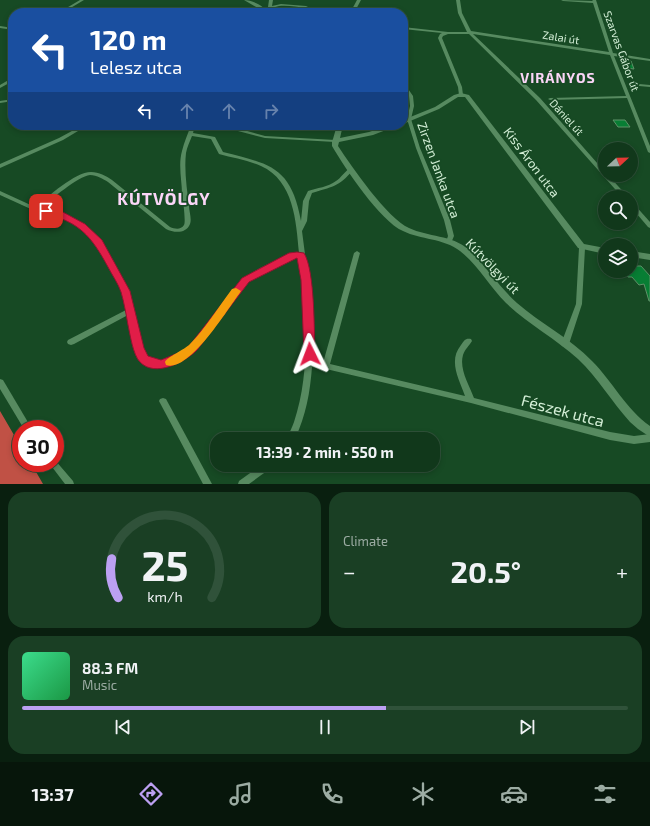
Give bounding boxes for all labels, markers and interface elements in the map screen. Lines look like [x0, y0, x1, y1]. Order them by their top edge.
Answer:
street label: Szarvas Gábor út [601, 9, 643, 93]
text: 120 m [90, 22, 167, 56]
icon: left [24, 24, 76, 76]
street label: Zalai út [542, 28, 580, 46]
text: Lelesz utca [90, 56, 182, 78]
district label: VIRÁNYOS [520, 69, 596, 86]
street label: Dániel út [547, 96, 587, 138]
icon: left [134, 100, 156, 122]
icon: ahead [176, 100, 198, 122]
icon: ahead [218, 100, 240, 122]
icon: right [260, 100, 282, 122]
street label: Zirzen Janka utca [414, 120, 464, 220]
street label: Kiss Áron utca [500, 123, 564, 200]
north arrow [598, 142, 638, 182]
map controls [598, 142, 638, 278]
district label: KÚTVÖLGY [117, 188, 211, 208]
button: search [598, 190, 638, 230]
pin [29, 194, 63, 228]
icon: arrive [35, 200, 57, 222]
street label: Kútvölgyi út [463, 235, 523, 297]
button: layers [598, 238, 638, 278]
position arrow [289, 333, 331, 375]
street label: Fészek utca [519, 390, 607, 430]
speed limit sign: 30 [12, 420, 64, 472]
text: 13:39 · 2 min · 550 m [256, 443, 394, 461]
text: Climate [343, 533, 388, 549]
text: 25 [141, 539, 188, 589]
text: 20.5° [451, 553, 521, 589]
text: − [343, 558, 356, 584]
text: + [616, 558, 628, 584]
text: km/h [147, 588, 182, 605]
text: 88.3 FM [82, 659, 138, 677]
text: Music [82, 677, 117, 693]
icon: previous [112, 716, 134, 738]
icon: pause [314, 716, 336, 738]
icon: next [516, 716, 538, 738]
icon: directions [137, 780, 165, 808]
icon: music [227, 780, 255, 808]
icon: phone [318, 780, 346, 808]
icon: climate [409, 780, 437, 808]
icon: car [500, 780, 528, 808]
icon: filters [591, 780, 619, 808]
text: 13:37 [31, 783, 74, 805]

